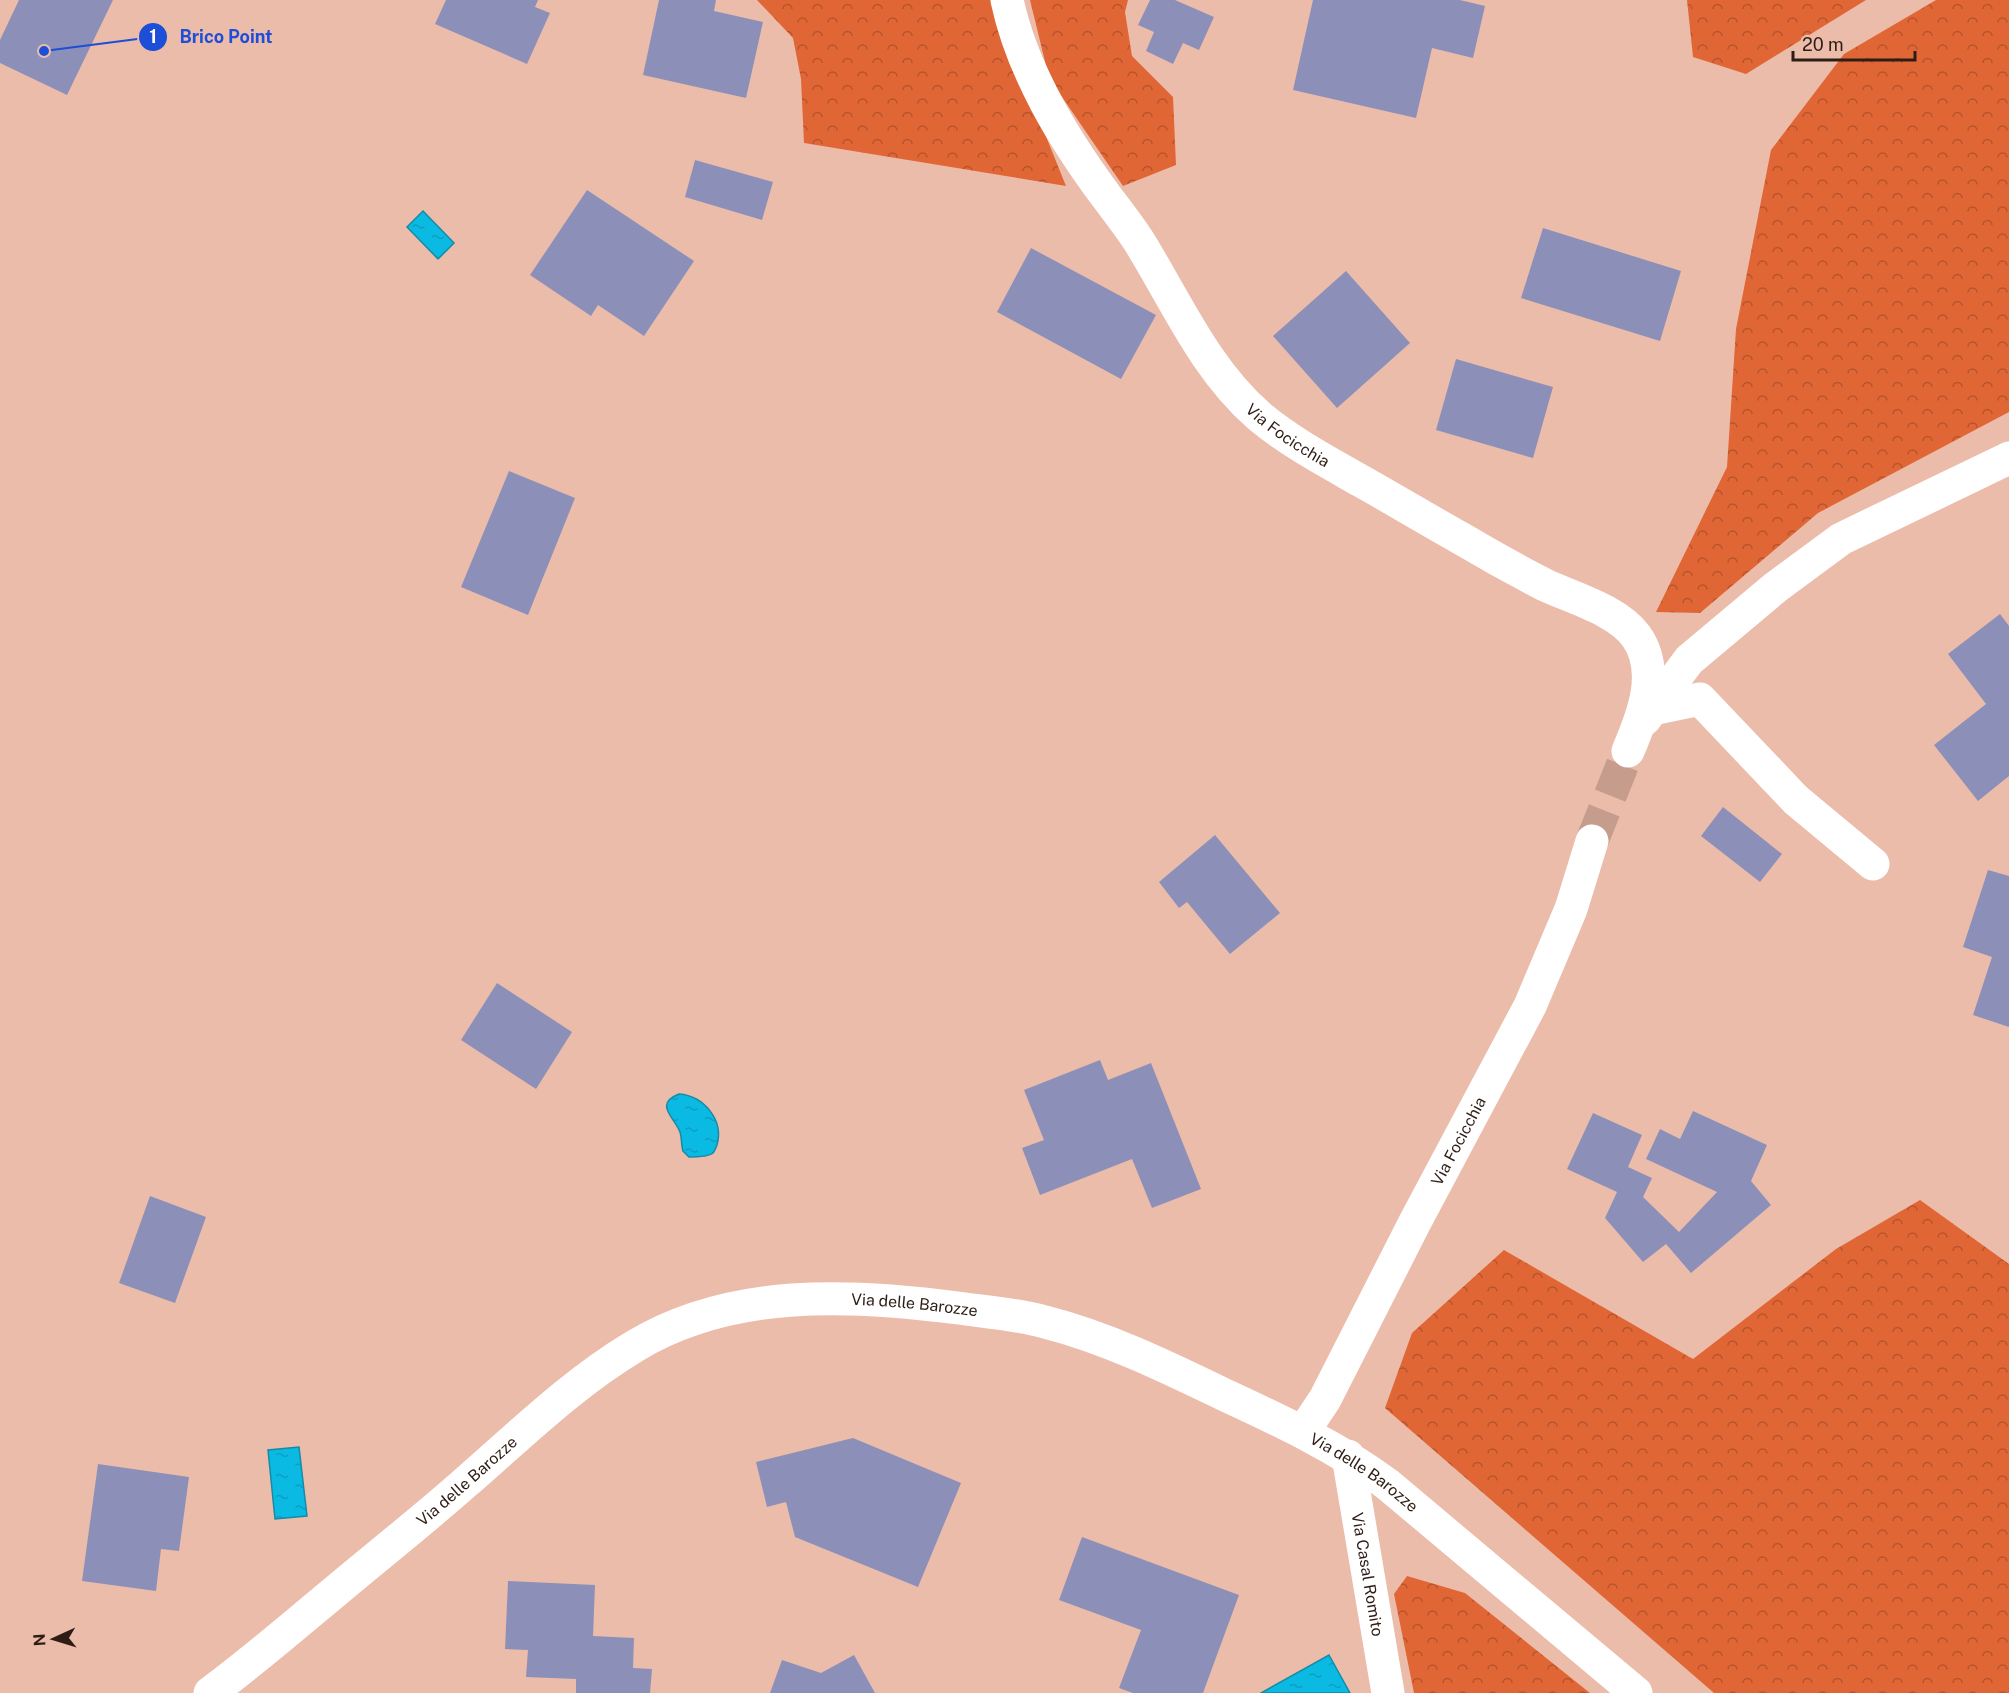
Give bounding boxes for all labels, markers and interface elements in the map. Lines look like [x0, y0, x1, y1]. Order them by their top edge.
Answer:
callout: Brico Point [138, 19, 285, 55]
scale bar [1793, 24, 1914, 62]
text: 1 [149, 26, 157, 47]
text: Brico Point [179, 26, 273, 47]
text: 20 m [1802, 34, 1844, 55]
street label: Via Focicchia [1242, 400, 1333, 471]
street label: Via Focicchia [1427, 1094, 1490, 1189]
street label: Via delle Barozze [851, 1290, 979, 1320]
street label: Via delle Barozze [1307, 1429, 1422, 1516]
street label: Via delle Barozze [413, 1432, 521, 1530]
street label: Via Casal Romito [1348, 1511, 1387, 1638]
north arrow [24, 1609, 84, 1669]
text: N [30, 1633, 49, 1647]

